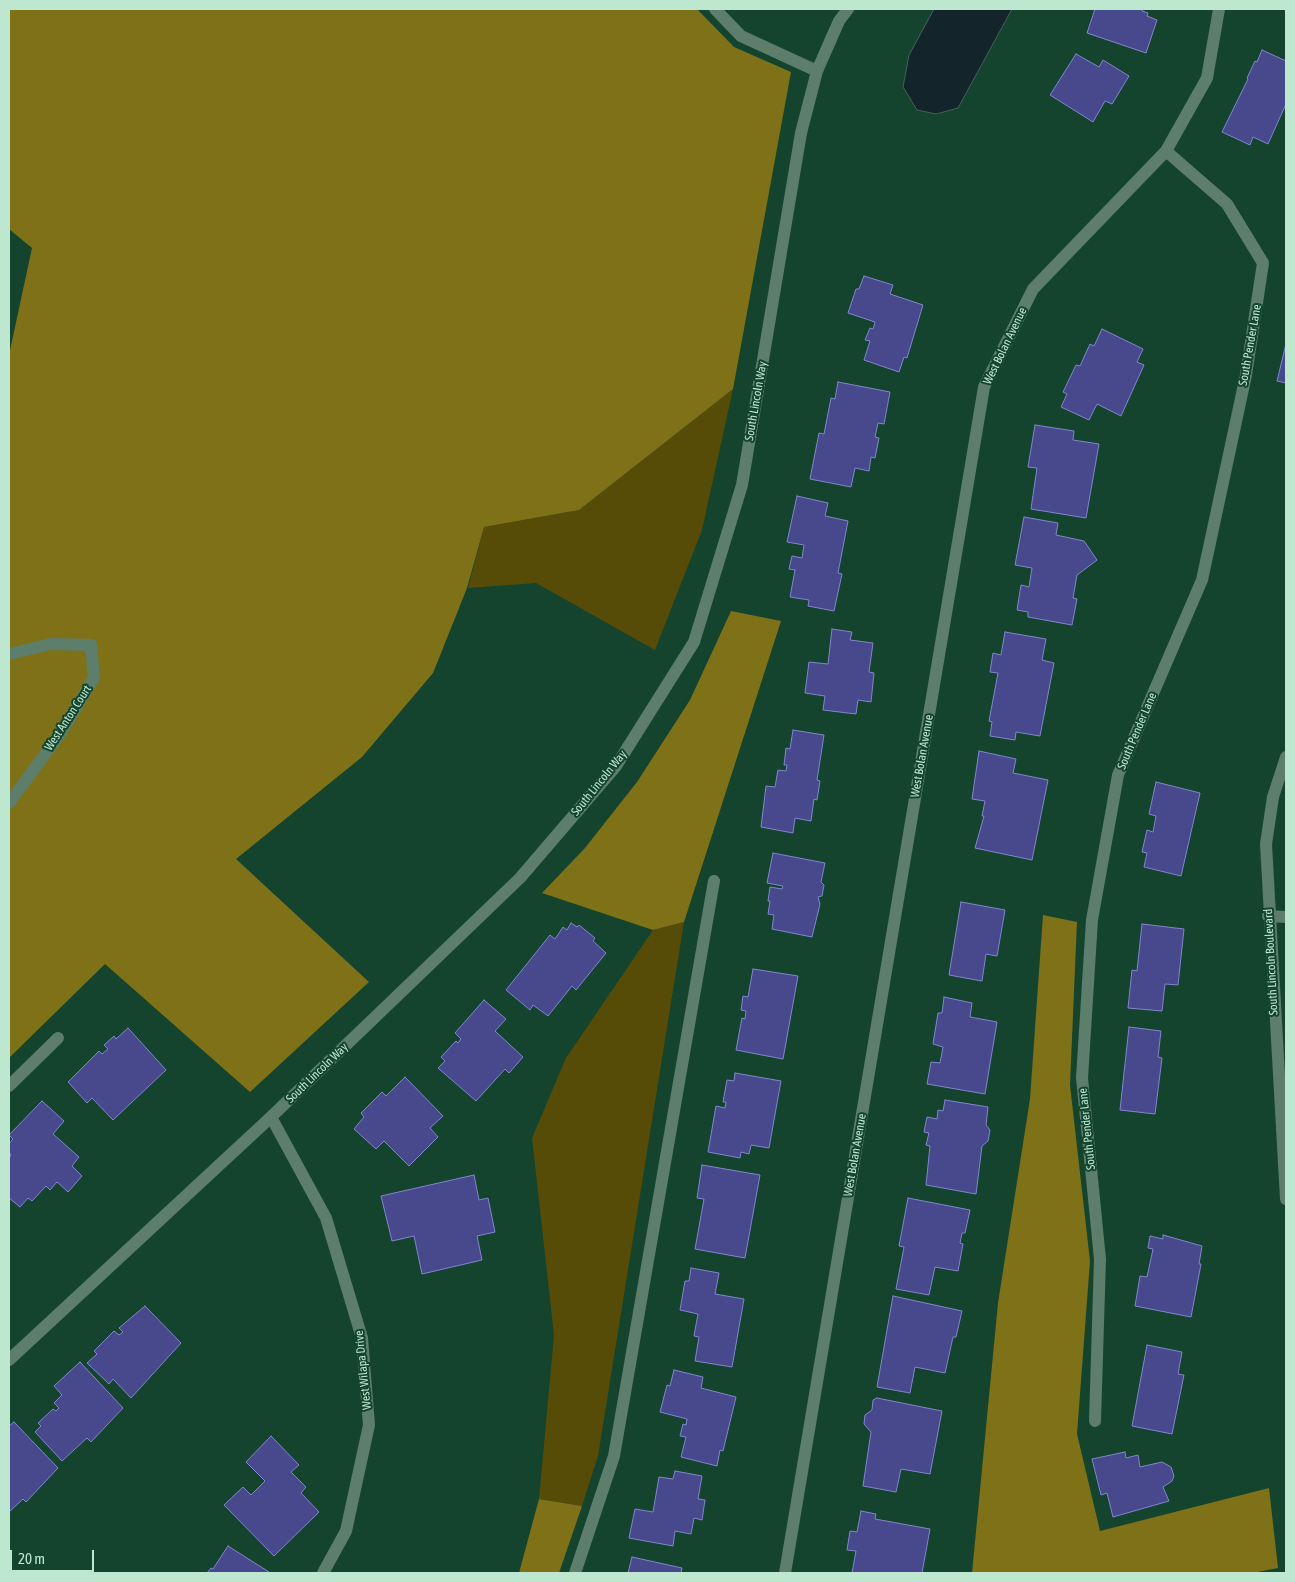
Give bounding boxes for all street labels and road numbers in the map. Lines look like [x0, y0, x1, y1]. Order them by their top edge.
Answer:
street label: South Pender Lane [1236, 303, 1264, 387]
street label: West Bolan Avenue [980, 305, 1030, 387]
street label: South Lincoln Way [742, 360, 770, 442]
street label: West Anton Court [42, 683, 94, 753]
street label: South Pender Lane [1114, 690, 1160, 772]
street label: West Bolan Avenue [908, 713, 936, 799]
street label: South Lincoln Way [568, 747, 630, 819]
street label: South Lincoln Boulevard [1261, 908, 1281, 1016]
street label: South Lincoln Way [283, 1040, 351, 1106]
street label: South Pender Lane [1076, 1087, 1098, 1171]
street label: West Bolan Avenue [841, 1112, 869, 1198]
street label: West Wilapa Drive [352, 1330, 374, 1410]

